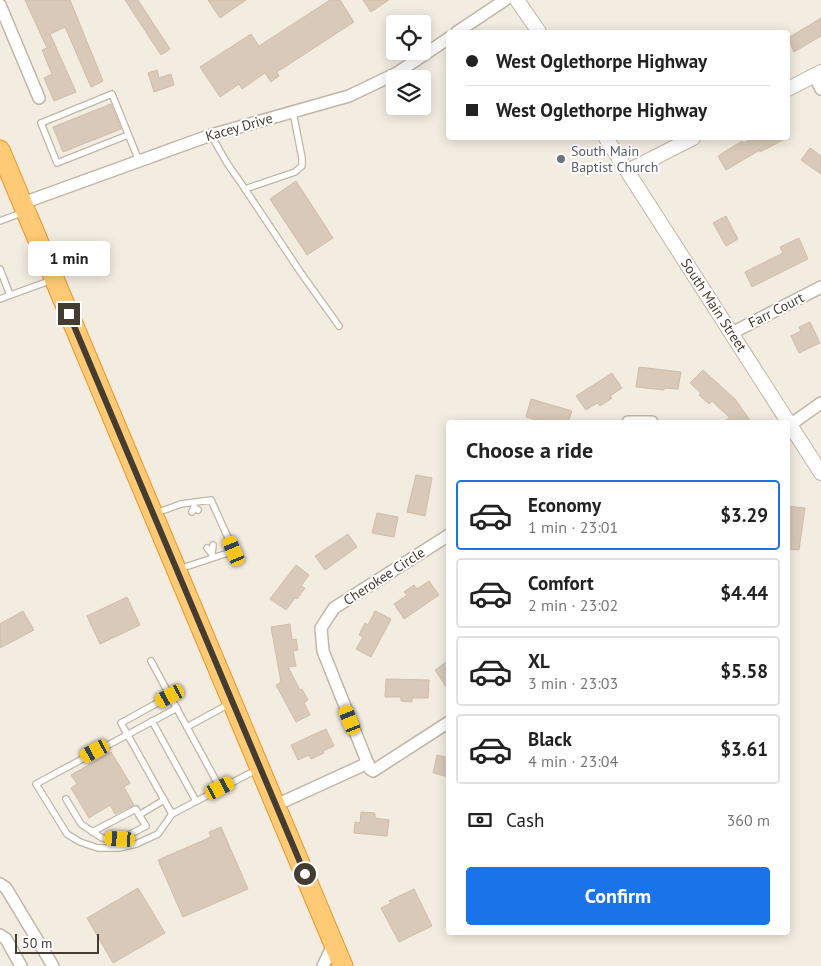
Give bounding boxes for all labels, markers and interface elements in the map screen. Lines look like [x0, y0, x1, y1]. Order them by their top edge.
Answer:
map controls [386, 15, 431, 115]
button: locate [386, 15, 431, 60]
text: West Oglethorpe Highway [496, 49, 707, 73]
button: layers [386, 70, 431, 115]
text: West Oglethorpe Highway [496, 98, 707, 122]
street label: Kacey Drive [203, 109, 275, 145]
place label: South Main Baptist Church [571, 142, 659, 176]
marker: South Main Baptist Church [555, 153, 567, 165]
callout: 1 min [28, 242, 110, 276]
text: 1 min [49, 248, 89, 268]
street label: South Main Street [677, 255, 751, 355]
street label: Farr Court [745, 288, 807, 332]
route end [58, 303, 80, 325]
text: Choose a ride [466, 436, 593, 464]
icon: car [468, 493, 513, 538]
text: Economy [528, 493, 601, 517]
text: $3.29 [720, 503, 768, 527]
text: 1 min · 23:01 [528, 517, 618, 537]
car [221, 534, 246, 568]
street label: Cherokee Circle [340, 543, 428, 609]
icon: car [468, 571, 513, 616]
text: Comfort [528, 571, 594, 595]
text: $4.44 [720, 581, 768, 605]
text: 2 min · 23:02 [528, 595, 618, 615]
icon: car [468, 649, 513, 694]
text: XL [528, 649, 550, 673]
text: $5.58 [720, 659, 768, 683]
text: 3 min · 23:03 [528, 673, 618, 693]
car [153, 682, 186, 710]
car [337, 703, 362, 737]
icon: car [468, 727, 513, 772]
text: Black [528, 727, 572, 751]
car [78, 737, 111, 765]
text: $3.61 [720, 737, 768, 761]
text: 4 min · 23:04 [528, 751, 618, 771]
car [203, 775, 236, 801]
icon: cash [466, 806, 494, 834]
text: Cash [506, 808, 544, 832]
text: 360 m [727, 810, 770, 830]
car [104, 831, 135, 847]
route start [294, 863, 316, 885]
button: Confirm [466, 867, 770, 925]
scale bar [15, 931, 99, 954]
text: 50 m [22, 934, 52, 952]

